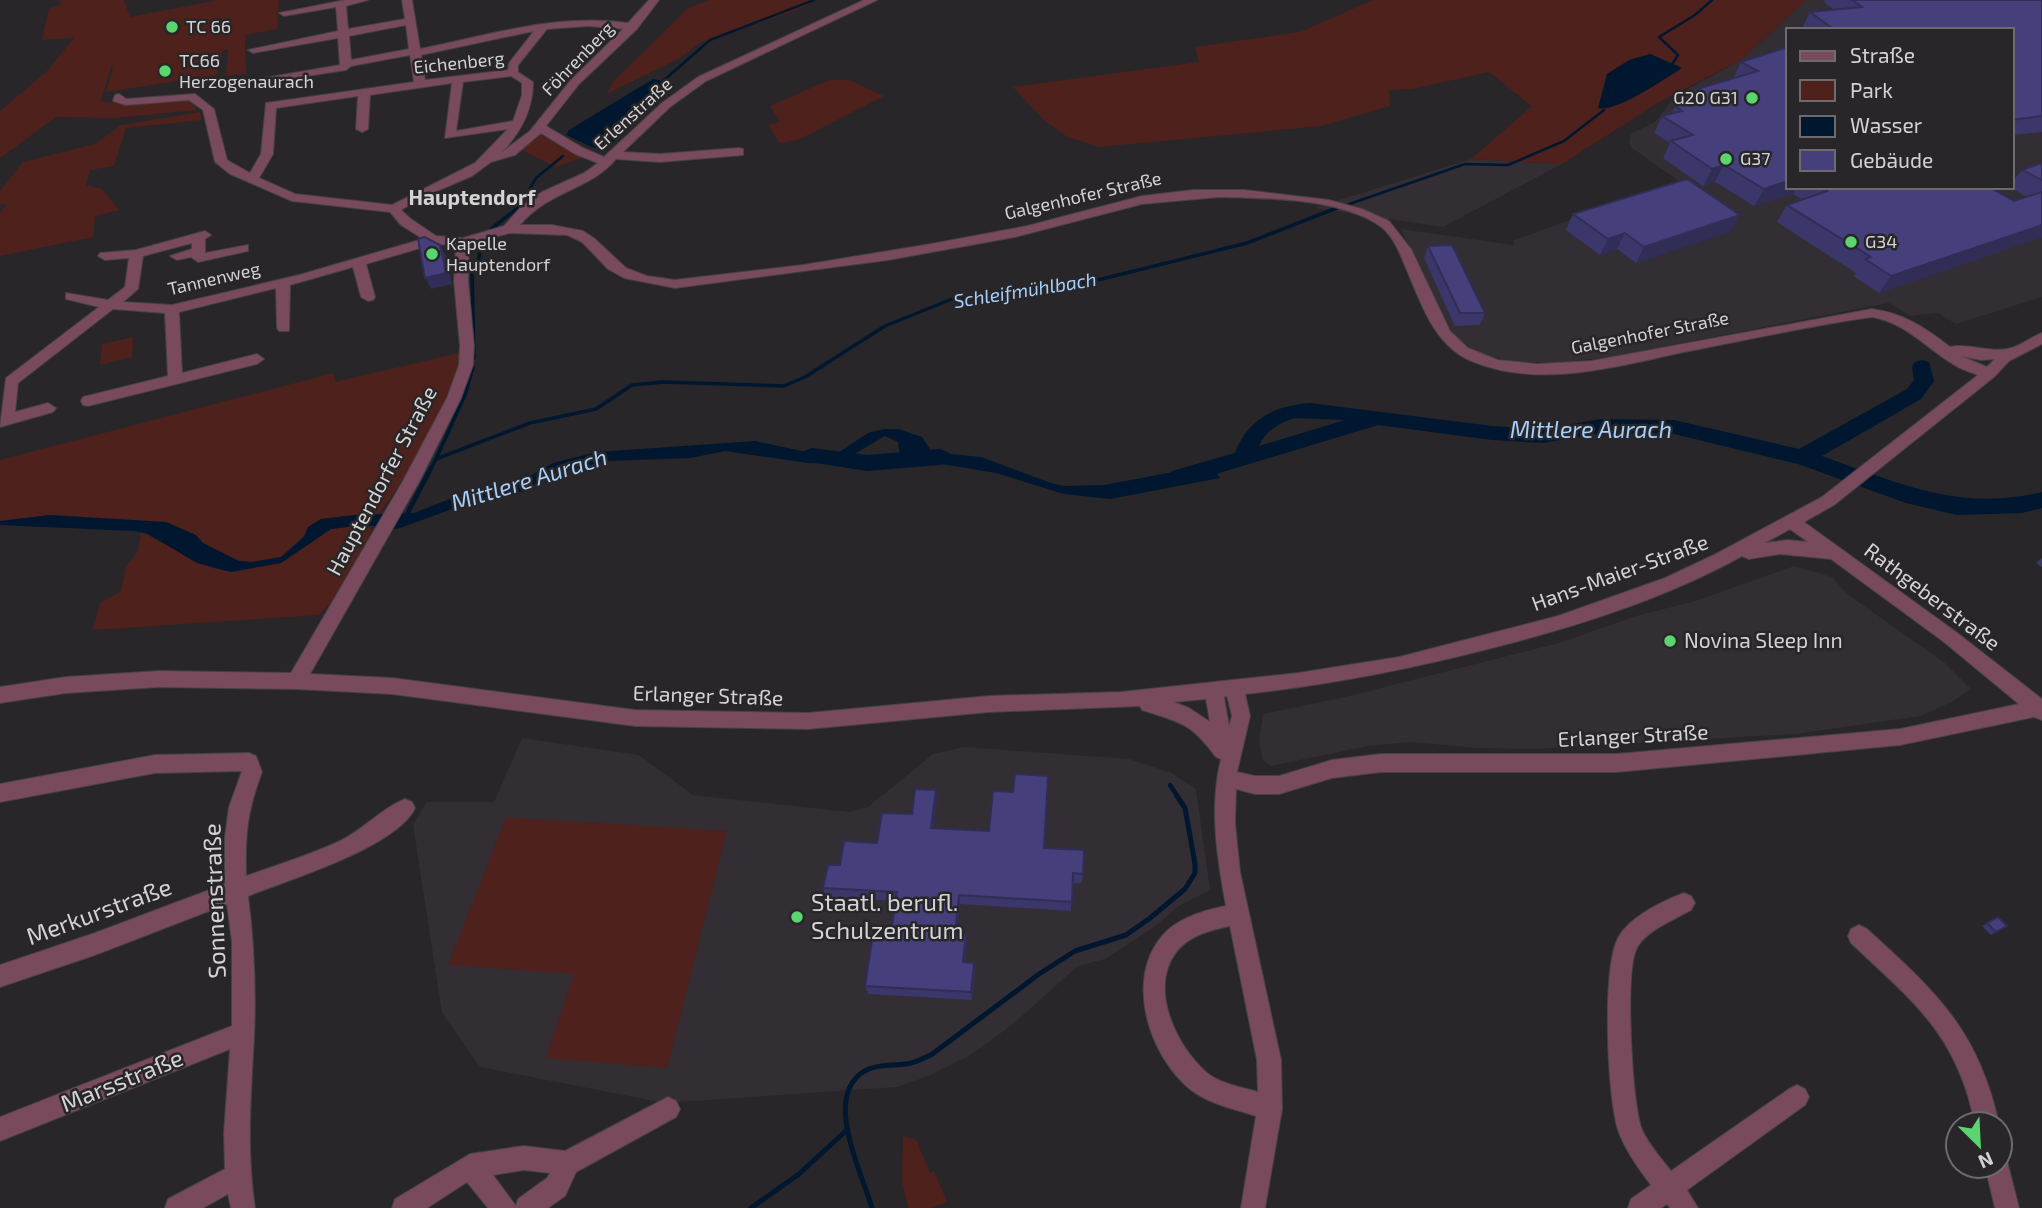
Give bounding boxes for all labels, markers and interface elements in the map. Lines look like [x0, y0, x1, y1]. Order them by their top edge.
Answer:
place label: TC 66 [186, 15, 231, 37]
street label: Föhrenberg [537, 17, 618, 100]
marker: TC 66 [164, 19, 180, 35]
legend [1786, 28, 2014, 189]
text: Straße [1850, 42, 1915, 67]
street label: Eichenberg [412, 46, 505, 78]
place label: TC66 Herzogenaurach [179, 49, 314, 92]
marker: TC66 Herzogenaurach [157, 63, 173, 79]
street label: Erlenstraße [589, 72, 676, 154]
text: Park [1850, 77, 1893, 102]
place label: G20 G31 [1673, 86, 1738, 108]
marker: G20 G31 [1744, 90, 1760, 106]
text: Wasser [1850, 112, 1923, 137]
place label: G37 [1740, 147, 1771, 169]
text: Gebäude [1850, 147, 1933, 172]
marker: G37 [1718, 151, 1734, 167]
street label: Galgenhofer Straße [1002, 166, 1163, 224]
district label: Hauptendorf [409, 184, 536, 209]
place label: G34 [1865, 230, 1897, 252]
place label: Kapelle Hauptendorf [446, 232, 551, 275]
marker: G34 [1843, 234, 1859, 250]
marker: Kapelle Hauptendorf [424, 246, 440, 262]
street label: Tannenweg [165, 257, 262, 299]
water label: Schleifmühlbach [952, 267, 1098, 312]
street label: Galgenhofer Straße [1569, 306, 1731, 358]
street label: Hauptendorfer Straße [320, 382, 441, 579]
water label: Mittlere Aurach [1510, 415, 1672, 443]
water label: Mittlere Aurach [447, 442, 610, 516]
street label: Hans-Maier-Straße [1528, 528, 1711, 615]
street label: Rathgeberstraße [1860, 537, 2006, 655]
place label: Novina Sleep Inn [1684, 627, 1843, 652]
marker: Novina Sleep Inn [1662, 633, 1678, 649]
street label: Erlanger Straße [632, 679, 784, 710]
street label: Erlanger Straße [1557, 718, 1709, 751]
street label: Sonnenstraße [196, 823, 231, 979]
street label: Merkurstraße [22, 871, 175, 950]
place label: Staatl. berufl. Schulzentrum [811, 887, 963, 944]
marker: Staatl. berufl. Schulzentrum [789, 909, 805, 925]
street label: Marsstraße [56, 1042, 187, 1117]
north arrow [1944, 1110, 2014, 1180]
text: N [1975, 1148, 1997, 1174]

